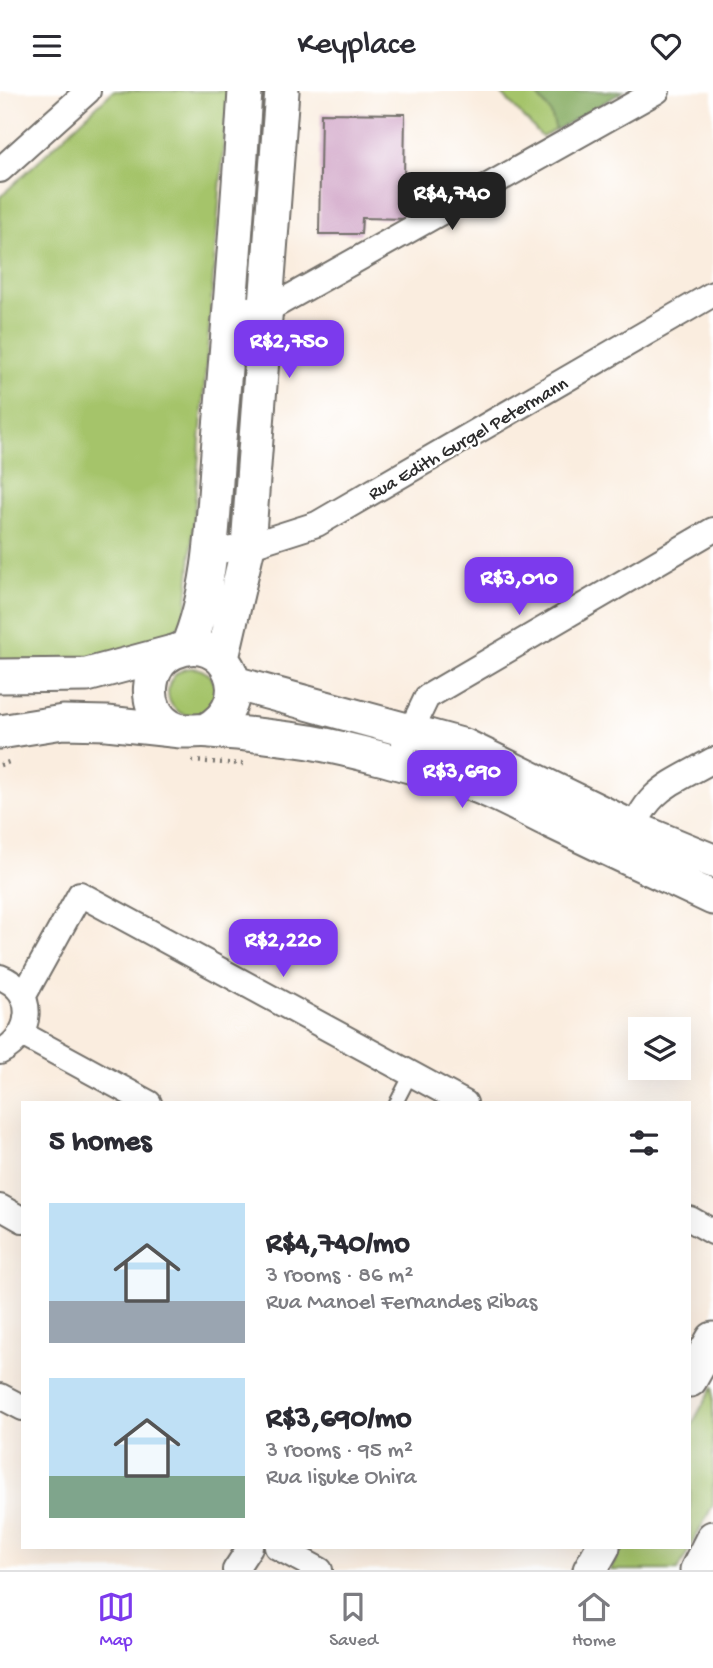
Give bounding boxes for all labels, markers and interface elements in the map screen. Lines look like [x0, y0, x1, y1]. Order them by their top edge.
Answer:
icon: menu [28, 27, 66, 65]
text: Keyplace [298, 27, 415, 65]
icon: heart [647, 27, 685, 65]
pin: R$4,740 [387, 173, 517, 232]
text: R$4,740 [414, 181, 490, 208]
pin: R$2,750 [224, 321, 354, 380]
text: R$2,750 [250, 329, 328, 356]
street label: Rua Edith Gurgel Petermann [365, 373, 573, 507]
pin: R$3,010 [454, 557, 584, 617]
text: R$3,010 [481, 566, 557, 593]
pin: R$3,690 [397, 751, 527, 810]
text: R$3,690 [423, 759, 501, 786]
pin: R$2,220 [218, 919, 348, 979]
text: R$2,220 [245, 928, 321, 955]
map controls [628, 1017, 691, 1080]
button: layers [628, 1017, 691, 1080]
icon: filters [625, 1124, 663, 1162]
text: 5 homes [49, 1126, 151, 1161]
text: R$4,740/mo [266, 1228, 410, 1263]
icon: home [105, 1231, 189, 1315]
text: 3 rooms · 86 m² [266, 1263, 413, 1290]
text: Rua Manoel Fernandes Ribas [266, 1290, 537, 1317]
text: R$3,690/mo [266, 1403, 412, 1438]
icon: home [105, 1406, 189, 1490]
text: 3 rooms · 95 m² [266, 1438, 413, 1465]
text: Rua Iisuke Ohira [266, 1465, 417, 1492]
tab: Map [97, 1588, 135, 1653]
tab: Saved [329, 1588, 378, 1653]
tab: Home [572, 1588, 616, 1653]

